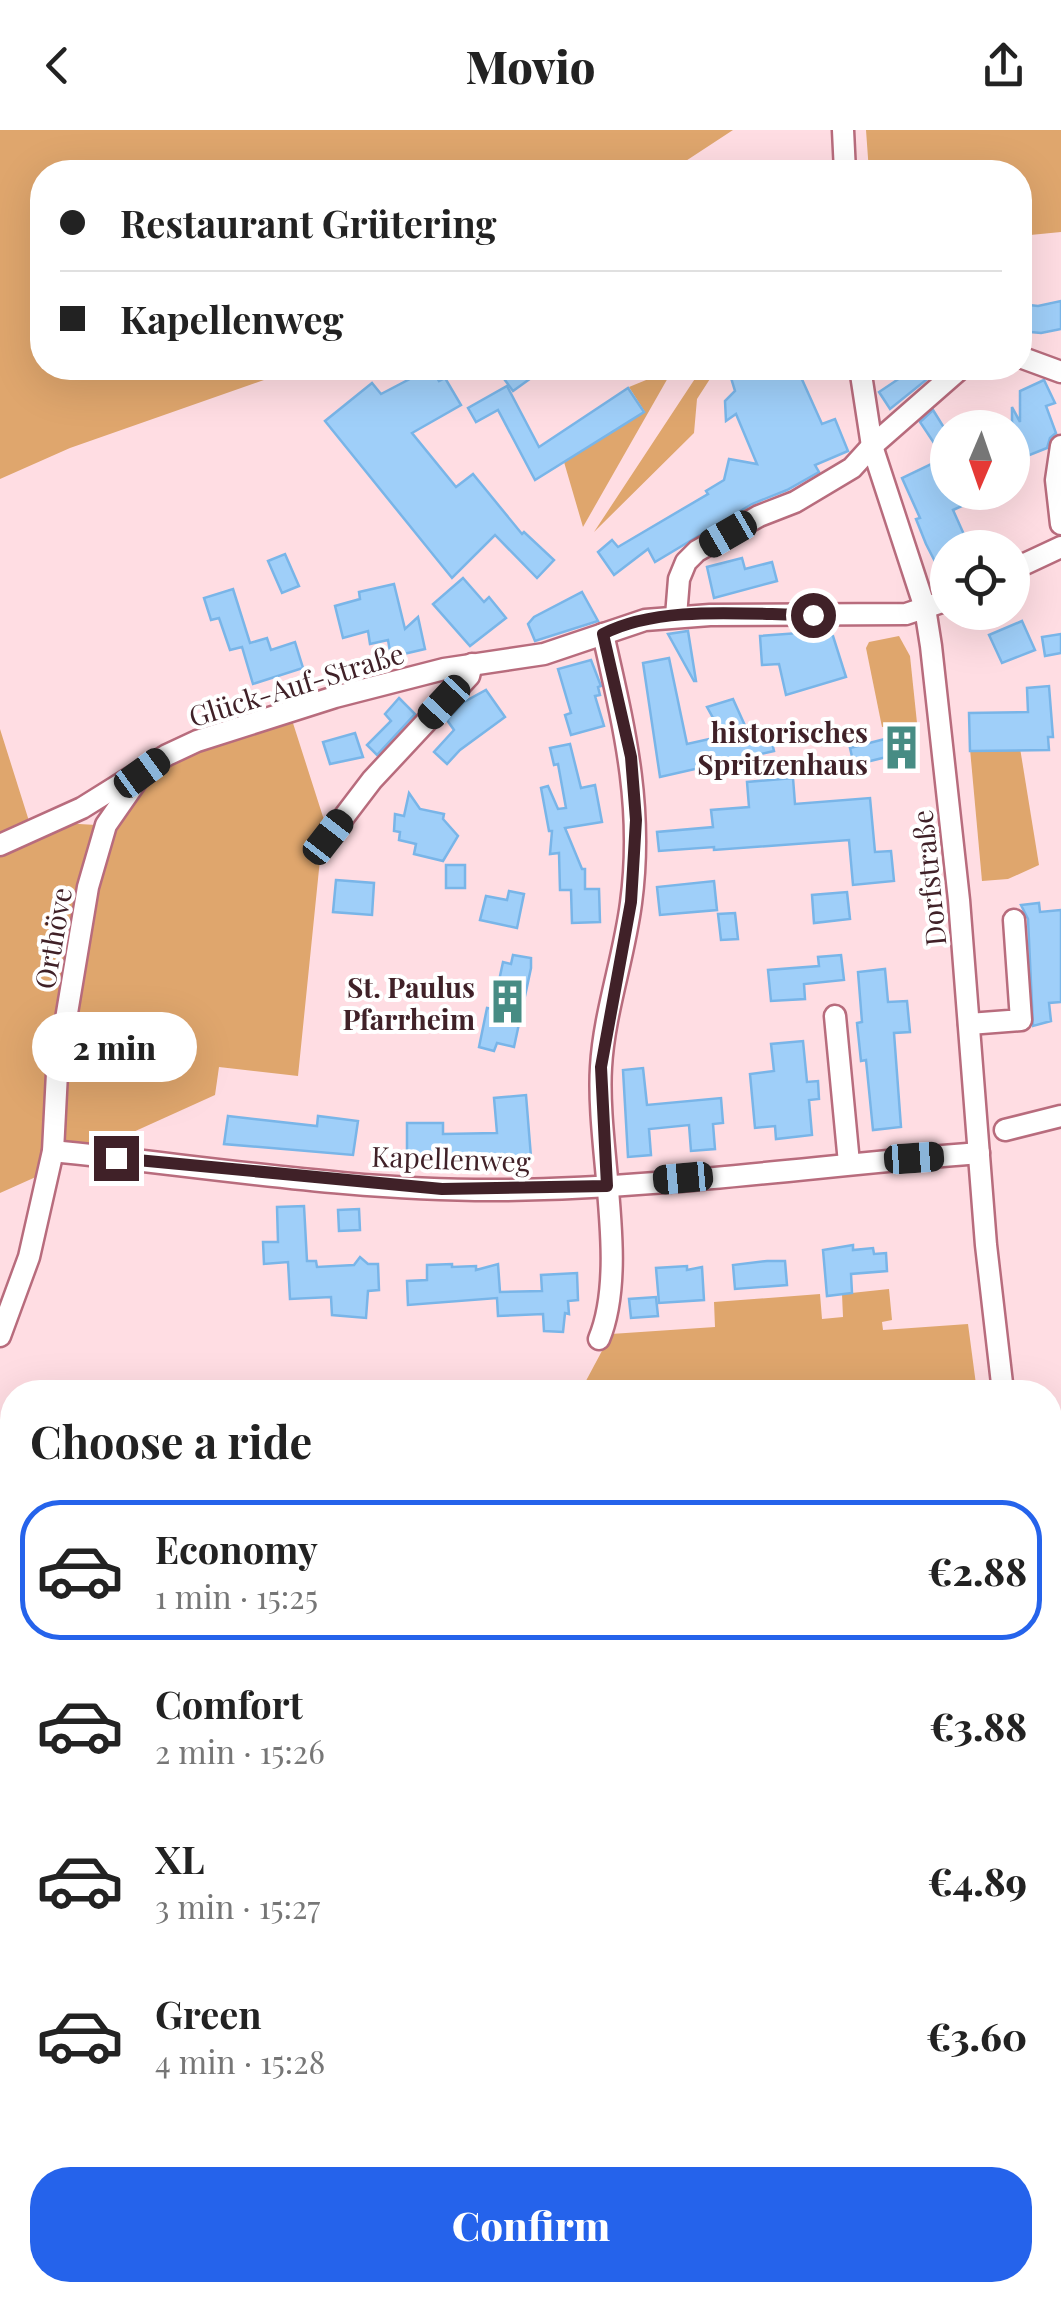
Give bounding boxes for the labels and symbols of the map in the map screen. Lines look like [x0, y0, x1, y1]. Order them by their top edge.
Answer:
north arrow [930, 410, 1030, 510]
car [695, 506, 761, 562]
route start [791, 593, 836, 638]
street label: Glück-Auf-Straße [184, 634, 408, 734]
car [413, 670, 475, 734]
place label: historisches Spritzenhaus [697, 713, 868, 782]
building icon: historisches Spritzenhaus [877, 723, 925, 771]
car [109, 743, 175, 803]
car [298, 804, 358, 870]
street label: Dorfstraße [902, 808, 954, 948]
street label: Orthöve [25, 884, 79, 992]
place label: St. Paulus Pfarrheim [343, 968, 475, 1037]
building icon: St. Paulus Pfarrheim [484, 978, 532, 1026]
callout: 2 min [34, 1013, 198, 1083]
route end [94, 1136, 139, 1181]
street label: Kapellenweg [371, 1137, 531, 1179]
car [883, 1141, 945, 1175]
car [652, 1160, 714, 1196]

